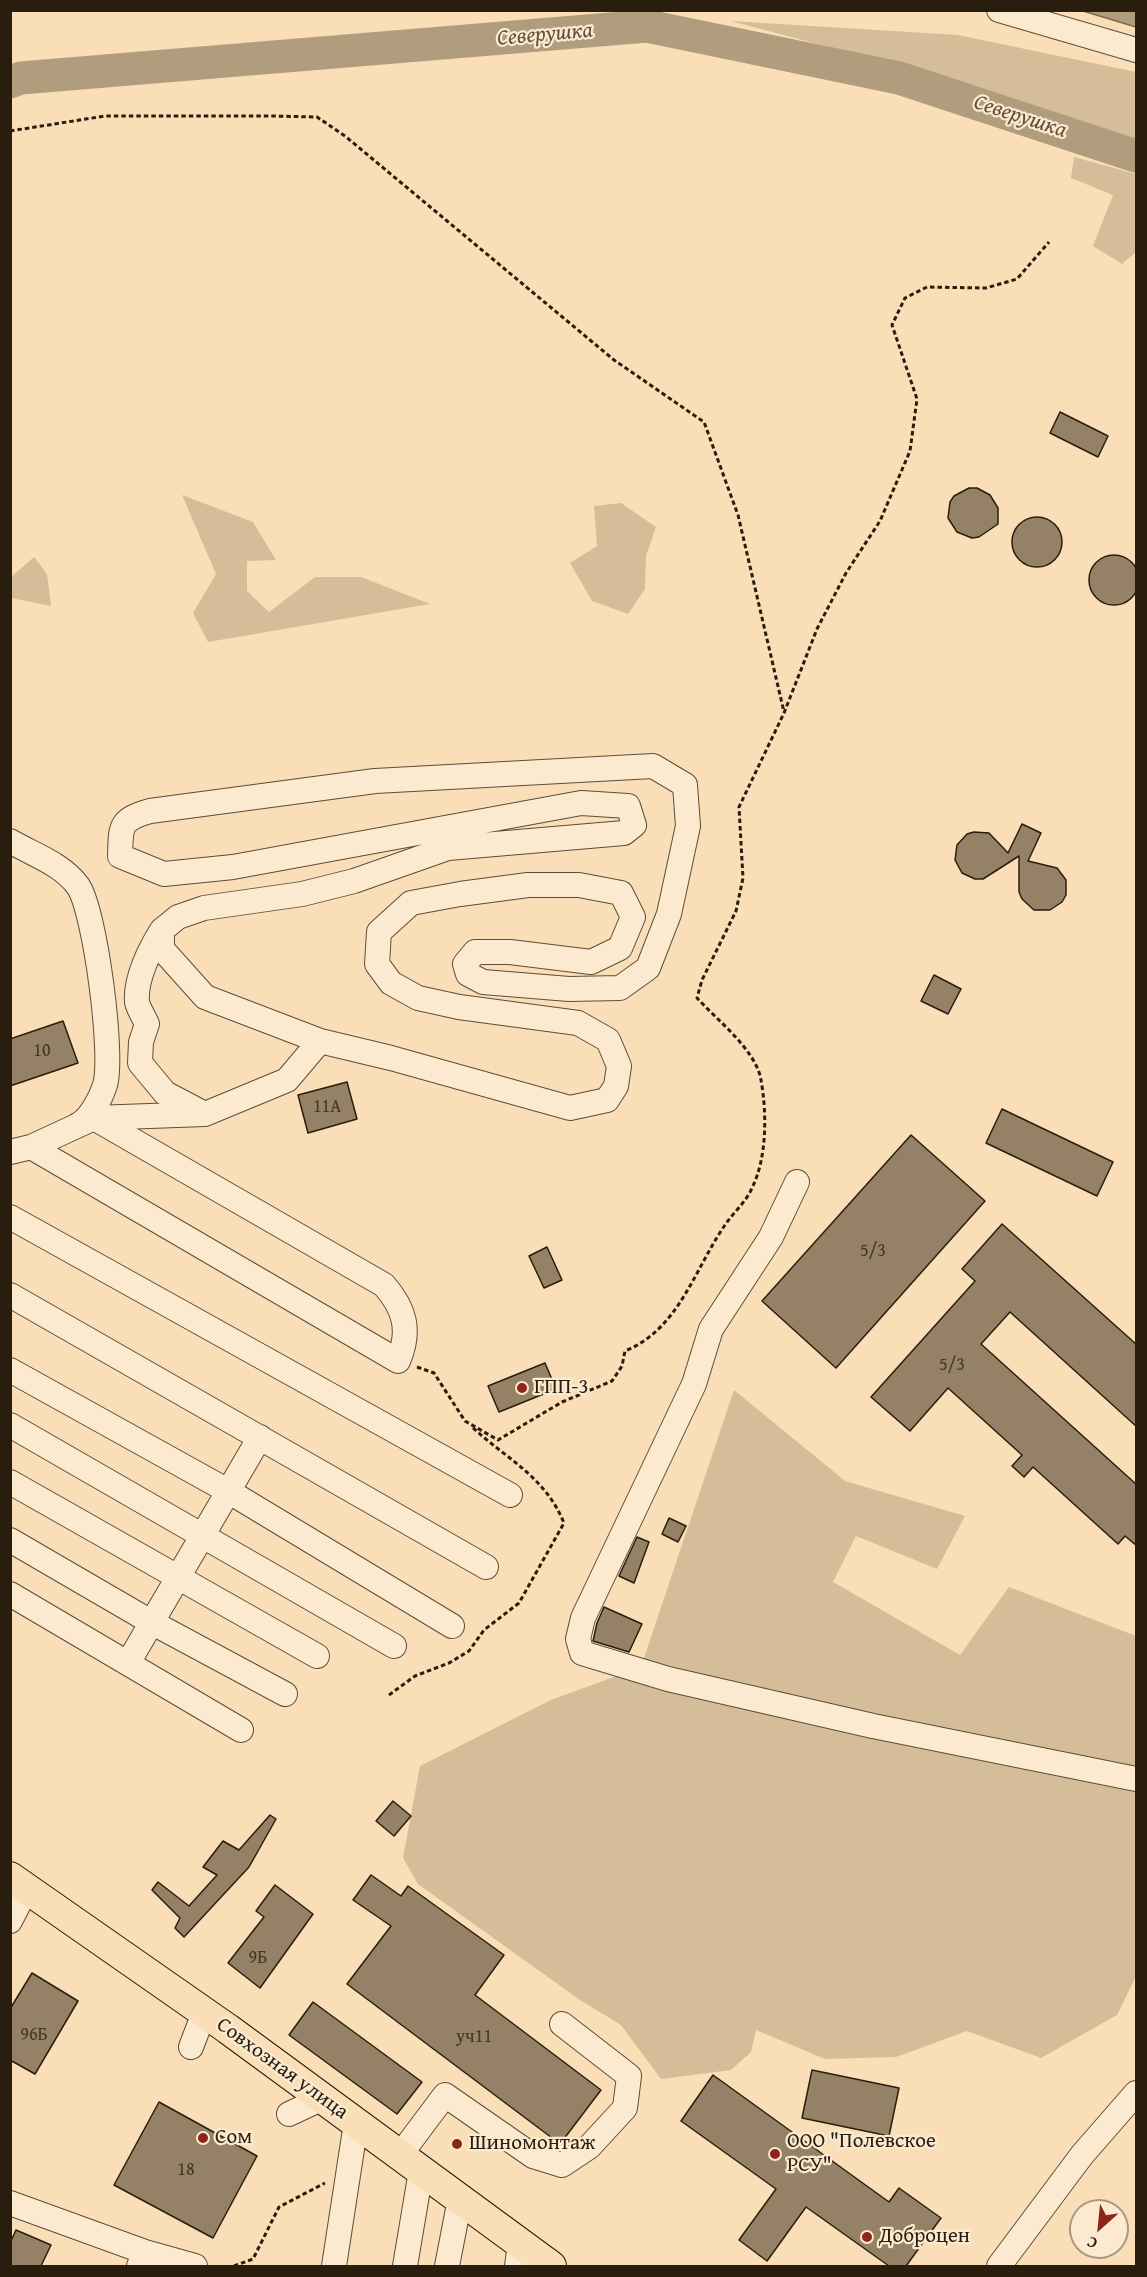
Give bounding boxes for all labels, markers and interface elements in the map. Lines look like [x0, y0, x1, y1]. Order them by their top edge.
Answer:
water label: Северушка [496, 18, 594, 52]
water label: Северушка [970, 90, 1070, 144]
house number: 10 [33, 1040, 51, 1062]
house number: 11А [313, 1096, 341, 1118]
house number: 5/3 [860, 1240, 886, 1262]
house number: 5/3 [939, 1354, 965, 1376]
place label: ГПП-3 [534, 1375, 589, 1401]
marker: ГПП-3 [515, 1381, 529, 1395]
house number: 9Б [249, 1947, 267, 1969]
street label: Совхозная улица [211, 2013, 353, 2125]
house number: 96Б [20, 2024, 48, 2046]
house number: уч11 [456, 2026, 492, 2048]
place label: Сом [215, 2125, 252, 2151]
place label: ООО "Полевское РСУ" [787, 2129, 936, 2179]
marker: Сом [196, 2131, 210, 2145]
place label: Шиномонтаж [469, 2131, 595, 2157]
marker: Шиномонтаж [450, 2137, 464, 2151]
marker: ООО "Полевское РСУ" [768, 2147, 782, 2161]
house number: 18 [177, 2159, 195, 2181]
north arrow [1069, 2199, 1129, 2259]
place label: Доброцен [879, 2224, 970, 2250]
marker: Доброцен [860, 2230, 874, 2244]
text: С [1082, 2231, 1101, 2256]

